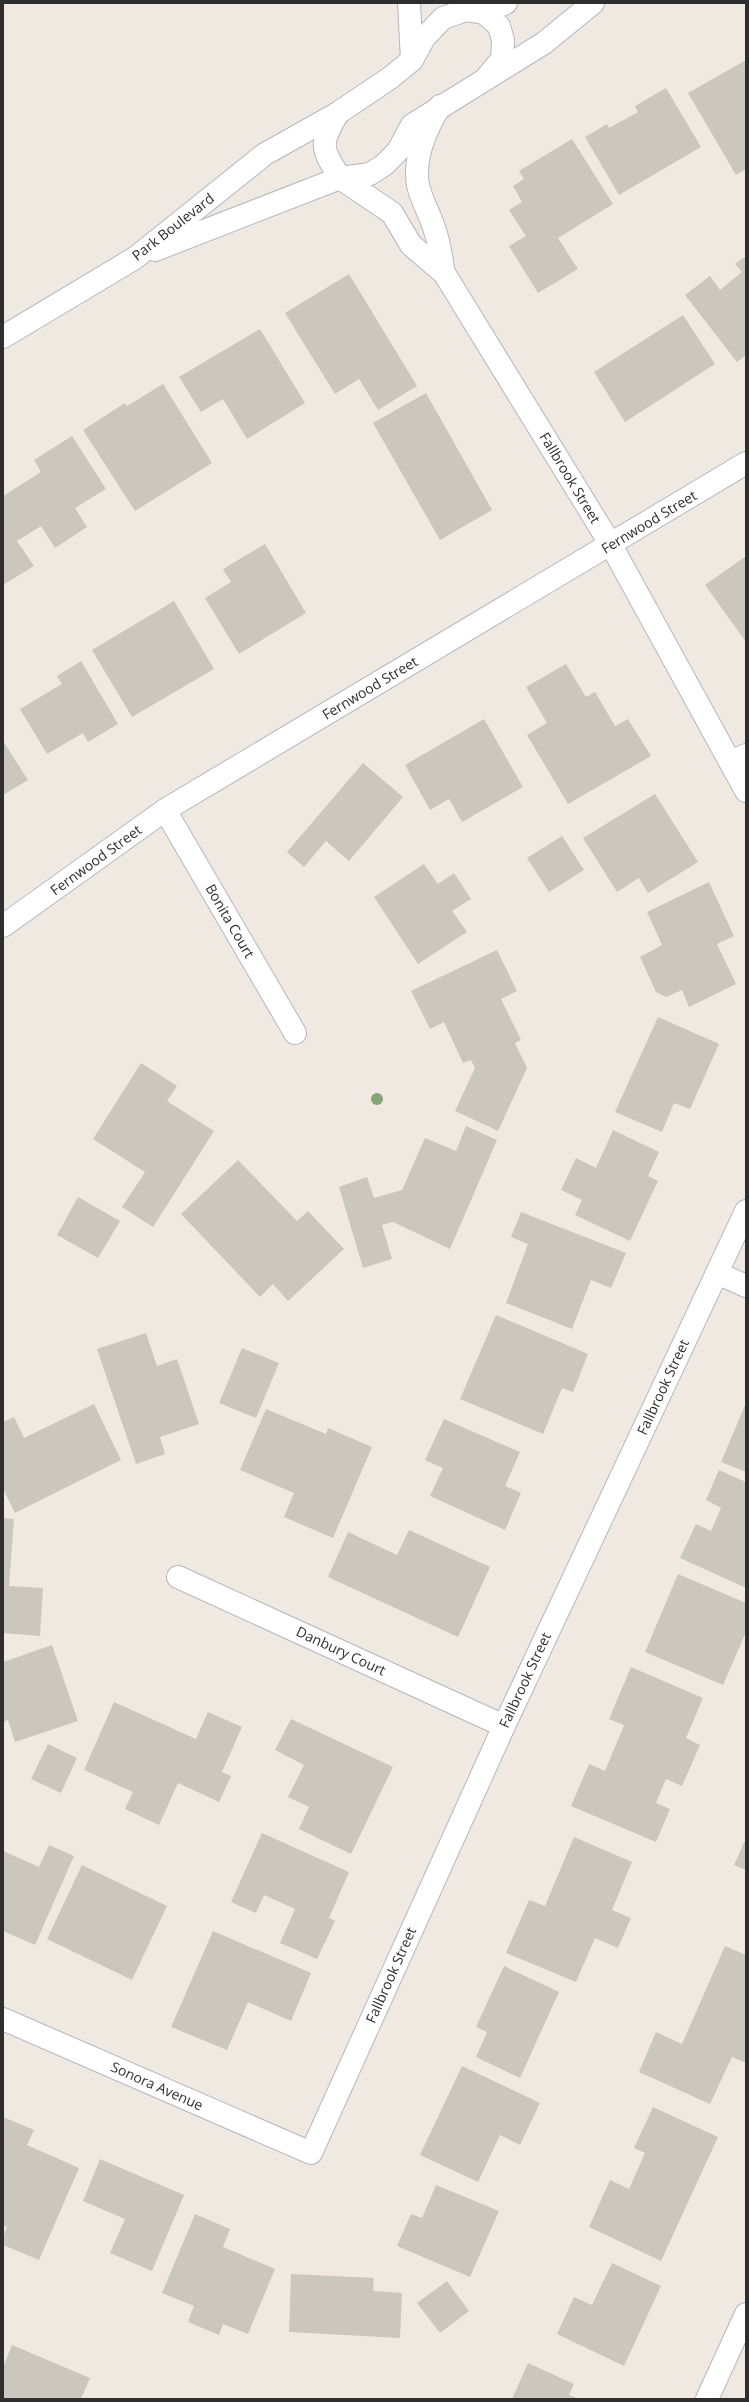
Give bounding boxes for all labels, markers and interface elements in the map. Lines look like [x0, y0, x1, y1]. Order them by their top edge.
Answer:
street label: Park Boulevard [128, 189, 218, 265]
street label: Fallbrook Street [536, 429, 605, 527]
street label: Fernwood Street [597, 486, 700, 558]
street label: Fernwood Street [318, 652, 421, 724]
street label: Fernwood Street [46, 820, 145, 899]
street label: Bonita Court [202, 880, 259, 961]
street label: Fallbrook Street [632, 1336, 693, 1438]
street label: Danbury Court [293, 1622, 389, 1680]
street label: Fallbrook Street [494, 1629, 555, 1731]
street label: Fallbrook Street [361, 1924, 420, 2026]
street label: Sonora Avenue [108, 2057, 206, 2114]

